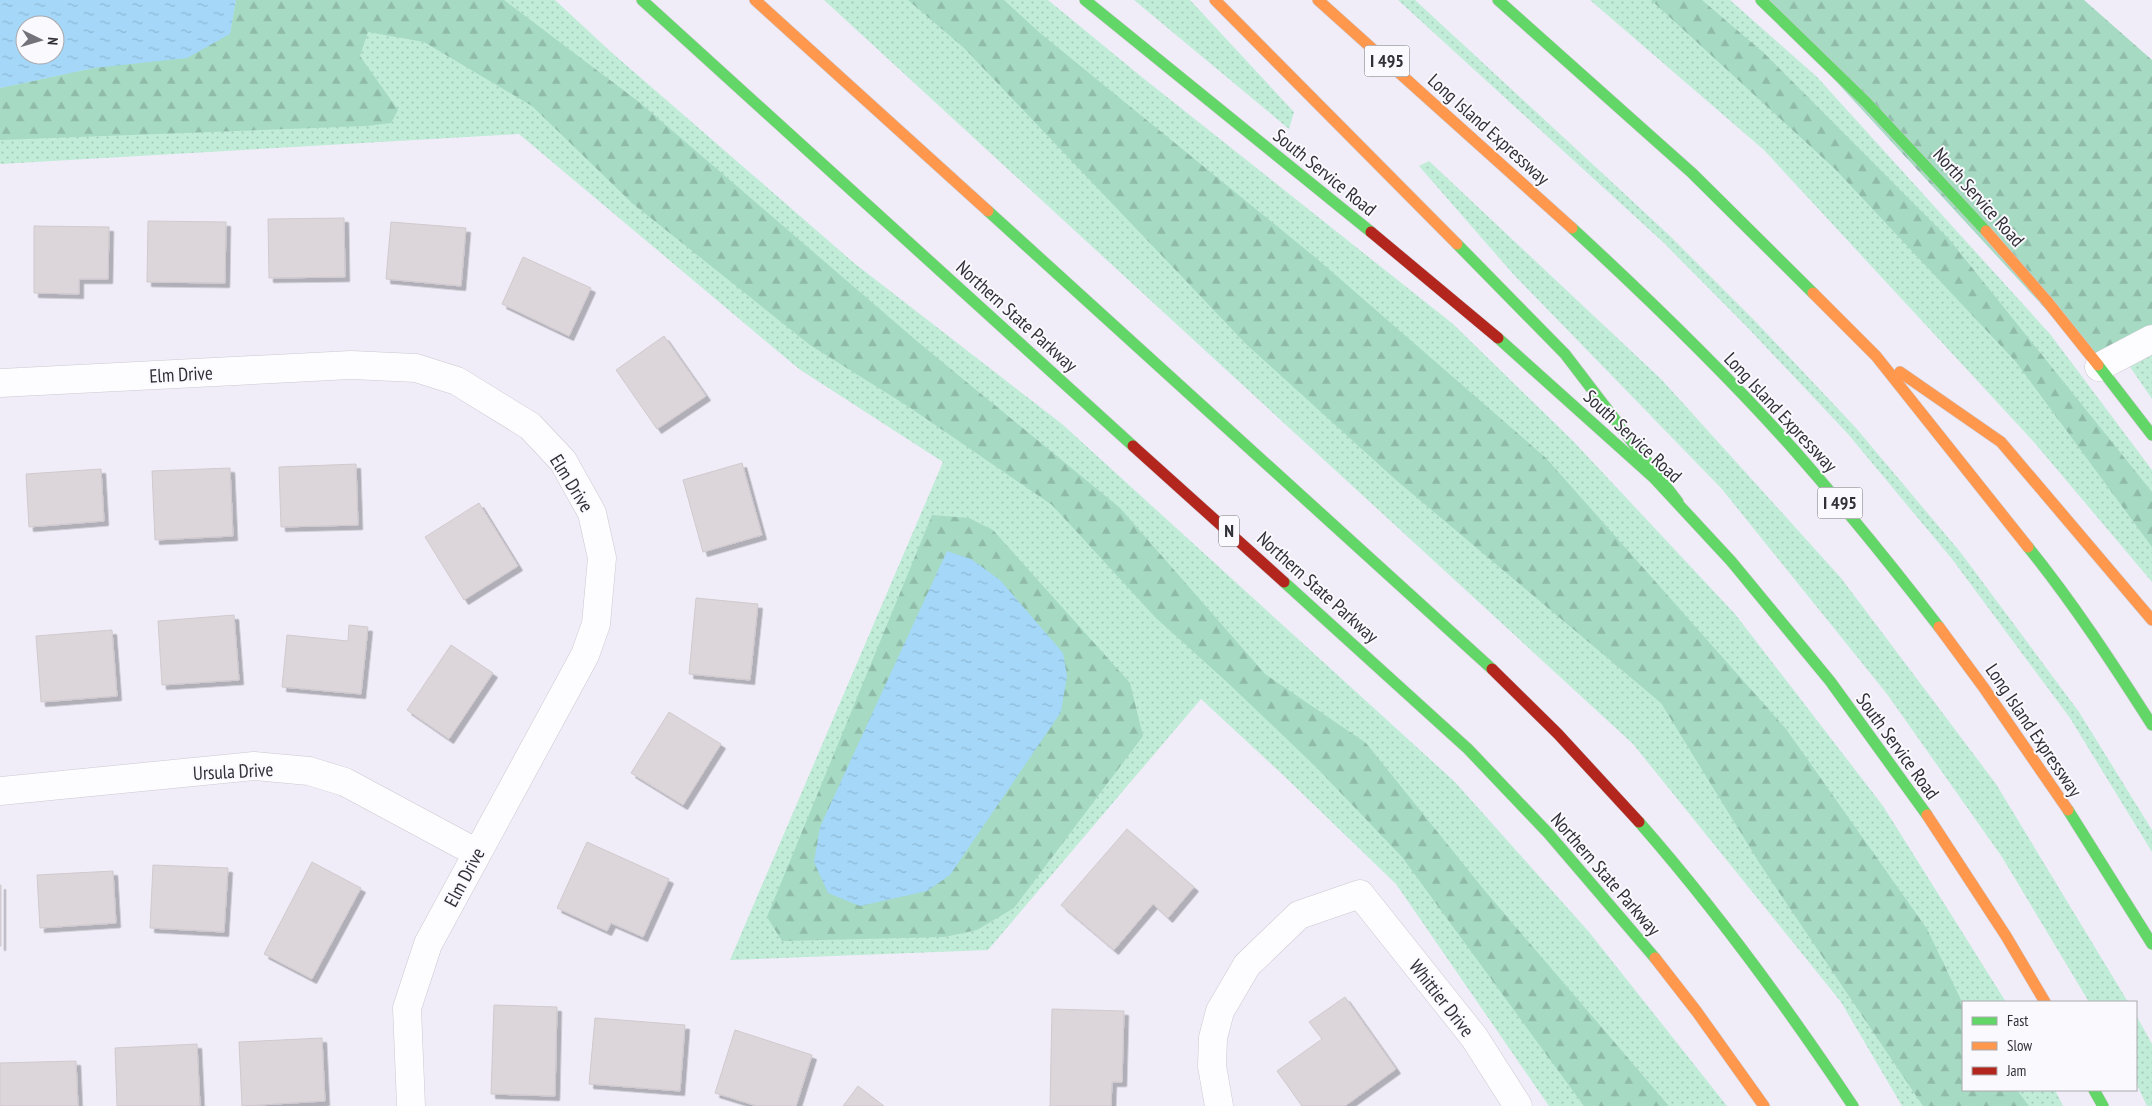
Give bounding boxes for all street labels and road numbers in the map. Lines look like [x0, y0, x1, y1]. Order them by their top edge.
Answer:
road number: I 495 [1364, 46, 1410, 76]
street label: Long Island Expressway [1423, 68, 1555, 190]
street label: South Service Road [1269, 123, 1381, 221]
street label: North Service Road [1928, 142, 2030, 252]
street label: Northern State Parkway [951, 255, 1083, 377]
street label: Long Island Expressway [1719, 347, 1843, 478]
street label: Elm Drive [149, 360, 213, 388]
street label: South Service Road [1579, 384, 1687, 488]
street label: Elm Drive [545, 450, 599, 516]
road number: I 495 [1818, 488, 1862, 518]
road number: N [1219, 516, 1239, 546]
street label: Northern State Parkway [1252, 526, 1384, 648]
street label: Long Island Expressway [1981, 659, 2088, 802]
street label: South Service Road [1851, 688, 1945, 804]
street label: Ursula Drive [192, 757, 274, 785]
street label: Northern State Parkway [1546, 808, 1667, 941]
street label: Elm Drive [438, 843, 490, 911]
street label: Whittier Drive [1404, 955, 1480, 1042]

